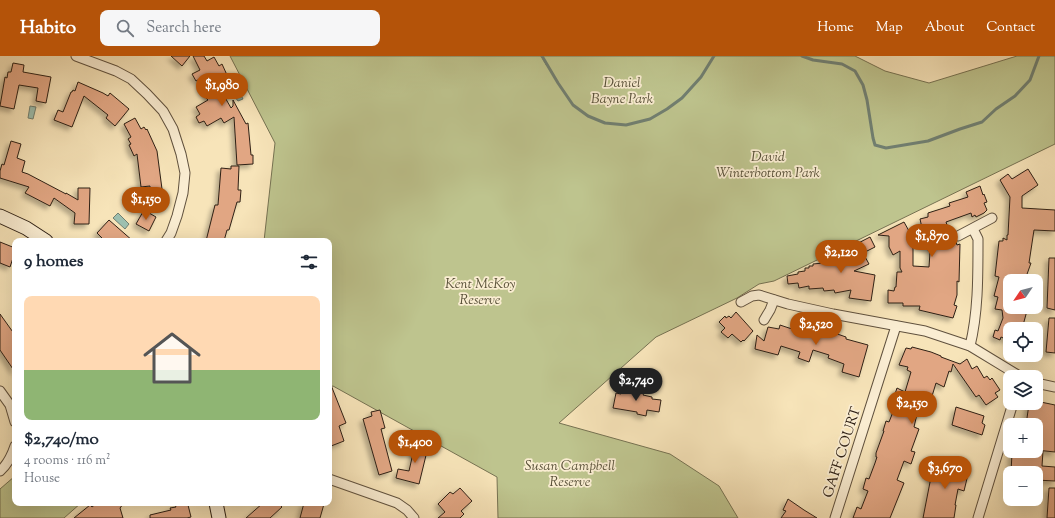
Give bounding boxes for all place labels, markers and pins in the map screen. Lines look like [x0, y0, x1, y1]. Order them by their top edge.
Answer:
pin: $1,980 [189, 73, 255, 107]
pin: $1,150 [113, 187, 179, 221]
pin: $1,870 [899, 224, 965, 258]
pin: $2,120 [808, 240, 874, 274]
pin: $2,520 [783, 312, 849, 346]
pin: $2,740 [603, 368, 669, 402]
pin: $2,150 [879, 391, 945, 425]
pin: $1,400 [382, 430, 448, 464]
pin: $3,670 [912, 456, 978, 490]

